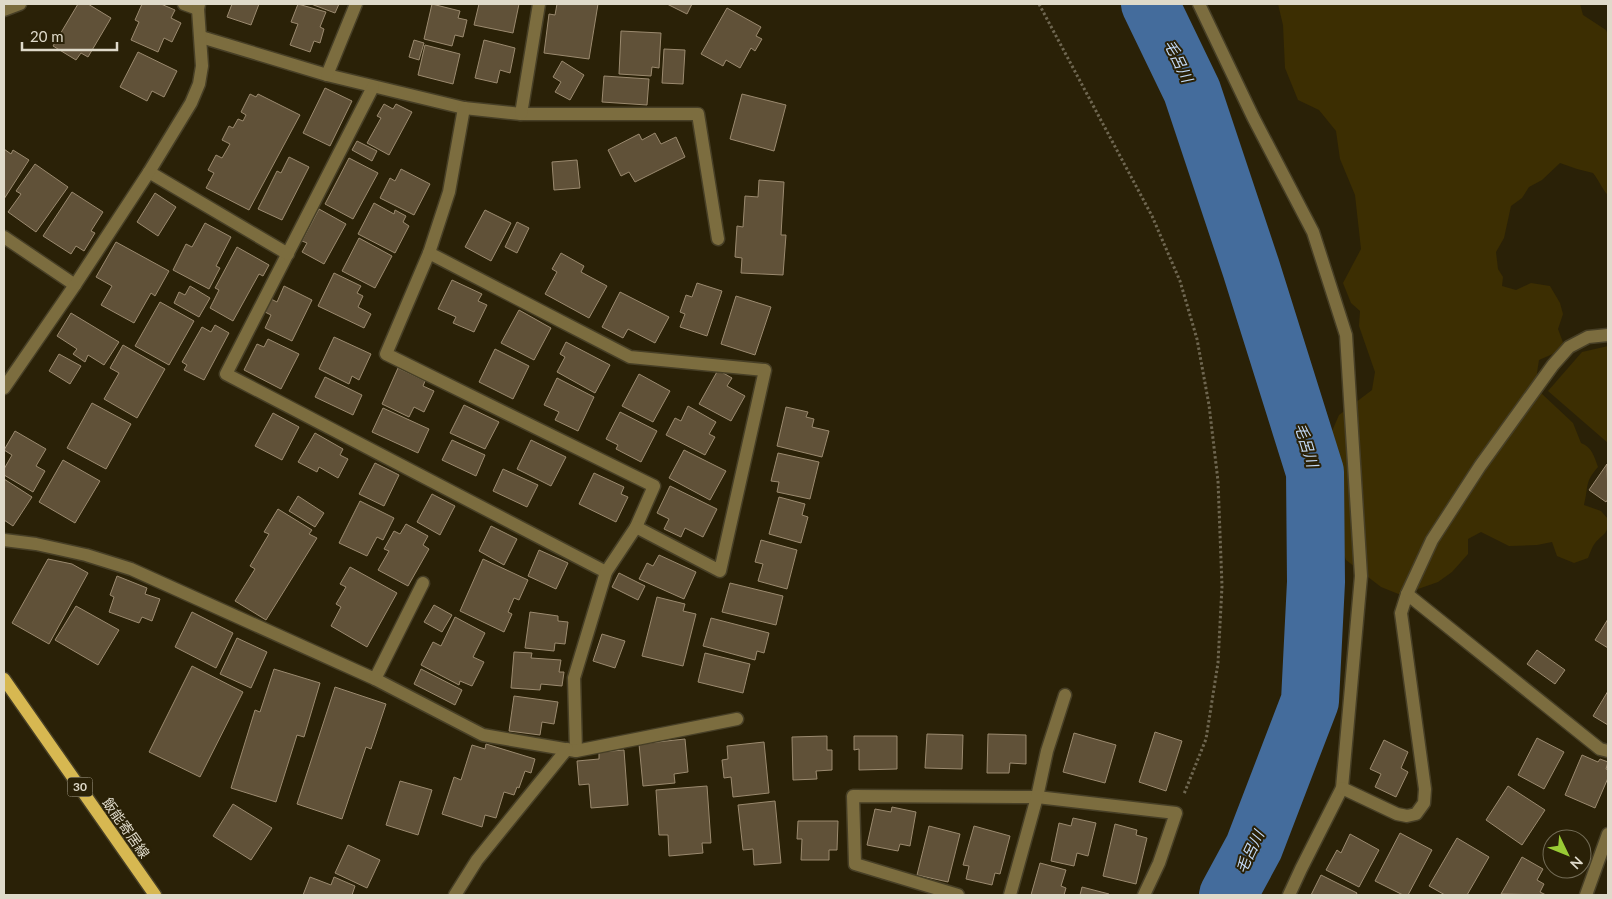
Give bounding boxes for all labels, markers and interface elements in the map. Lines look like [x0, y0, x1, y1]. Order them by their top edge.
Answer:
scale bar [22, 20, 118, 52]
text: 20 m [30, 27, 64, 45]
water label: 毛呂川 [1161, 36, 1198, 87]
water label: 毛呂川 [1292, 421, 1323, 471]
road number: 30 [68, 778, 92, 796]
street label: 飯能寄居線 [99, 794, 153, 861]
water label: 毛呂川 [1231, 826, 1268, 876]
north arrow [1542, 829, 1592, 879]
text: N [1567, 853, 1587, 873]

